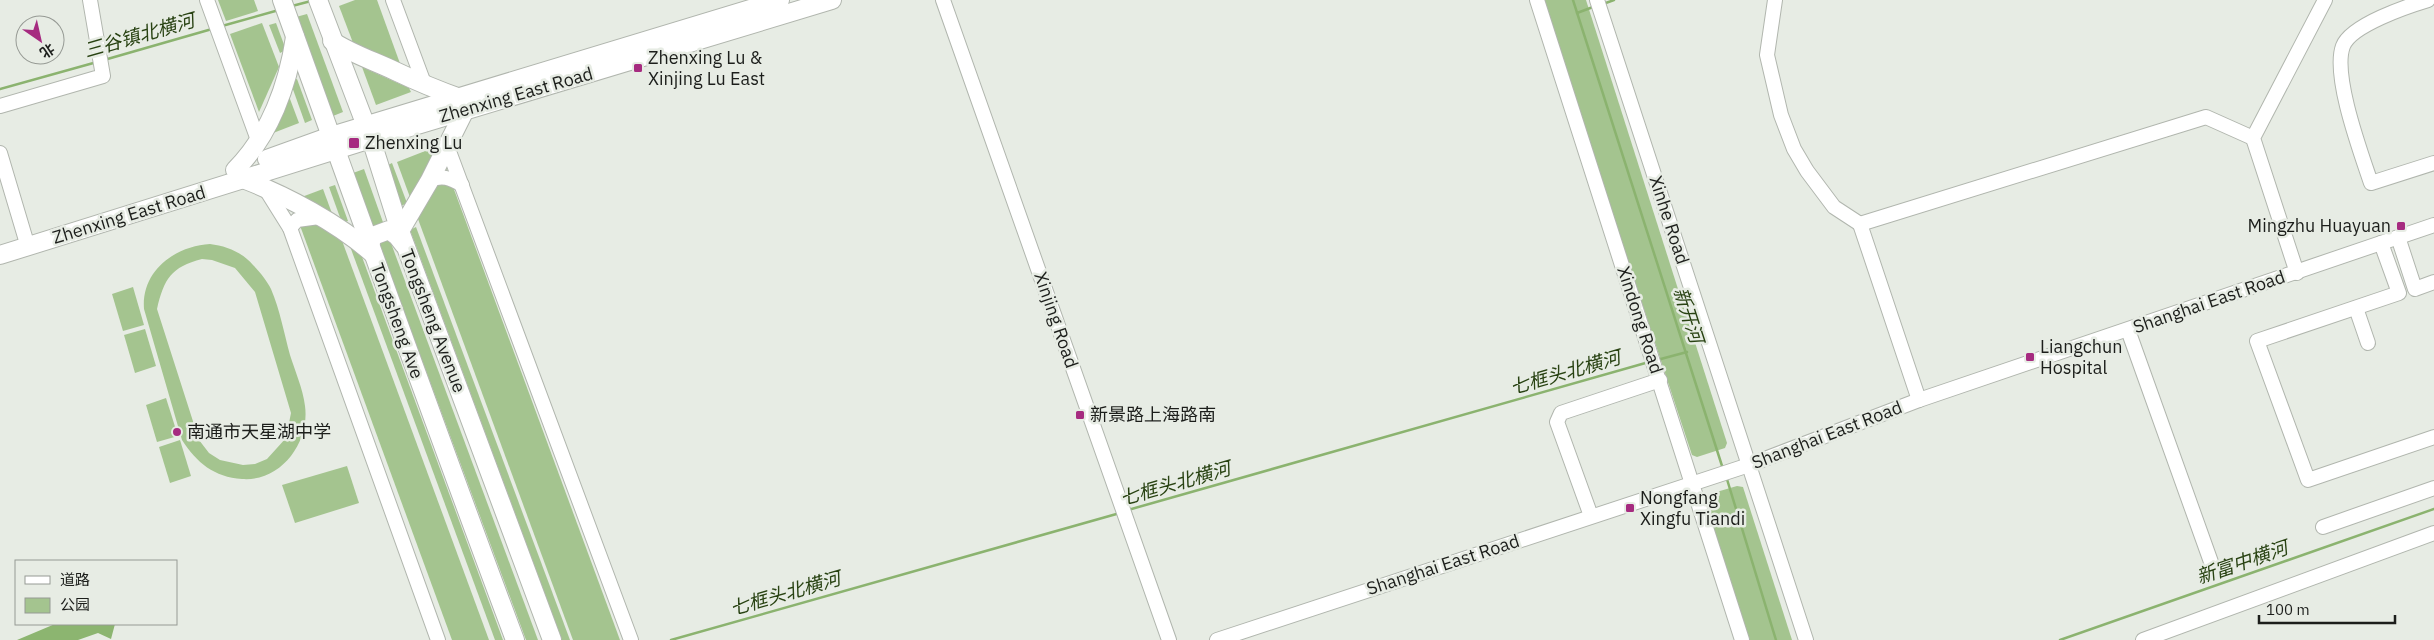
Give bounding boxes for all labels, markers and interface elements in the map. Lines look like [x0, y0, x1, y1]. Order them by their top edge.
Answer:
water label: 三谷镇北横河 [81, 7, 201, 62]
north arrow [15, 15, 65, 65]
text: 北 [36, 39, 58, 62]
place label: Zhenxing Lu & Xinjing Lu East [648, 46, 765, 90]
street label: Zhenxing East Road [436, 62, 595, 127]
marker: Zhenxing Lu & Xinjing Lu East [632, 62, 644, 74]
place label: Zhenxing Lu [365, 131, 462, 154]
marker: Zhenxing Lu [347, 136, 361, 150]
street label: Xinhe Road [1644, 173, 1695, 267]
street label: Zhenxing East Road [49, 180, 208, 249]
place label: Mingzhu Huayuan [2248, 214, 2391, 237]
marker: Mingzhu Huayuan [2395, 220, 2407, 232]
street label: Tongsheng Avenue [396, 246, 471, 396]
street label: Tongsheng Ave [366, 260, 429, 382]
street label: Xindong Road [1612, 263, 1669, 376]
street label: Shanghai East Road [2130, 265, 2288, 338]
street label: Xinjing Road [1029, 269, 1084, 371]
water label: 新开河 [1669, 284, 1710, 350]
place label: Liangchun Hospital [2040, 335, 2122, 379]
water label: 七框头北横河 [1507, 344, 1627, 399]
marker: Liangchun Hospital [2024, 351, 2036, 363]
street label: Shanghai East Road [1748, 395, 1905, 474]
place label: 新景路上海路南 [1090, 403, 1216, 426]
marker: 新景路上海路南 [1074, 409, 1086, 421]
place label: 南通市天星湖中学 [187, 420, 331, 443]
marker: 南通市天星湖中学 [171, 426, 183, 438]
water label: 七框头北横河 [1117, 455, 1237, 510]
place label: Nongfang Xingfu Tiandi [1640, 486, 1745, 530]
marker: Nongfang Xingfu Tiandi [1624, 502, 1636, 514]
street label: Shanghai East Road [1364, 529, 1522, 600]
water label: 新富中横河 [2193, 534, 2295, 589]
legend [15, 560, 178, 625]
water label: 七框头北横河 [727, 565, 847, 620]
text: 道路 [60, 570, 90, 589]
scale bar [2259, 592, 2395, 624]
text: 公园 [60, 595, 90, 614]
text: 100 m [2266, 600, 2310, 619]

